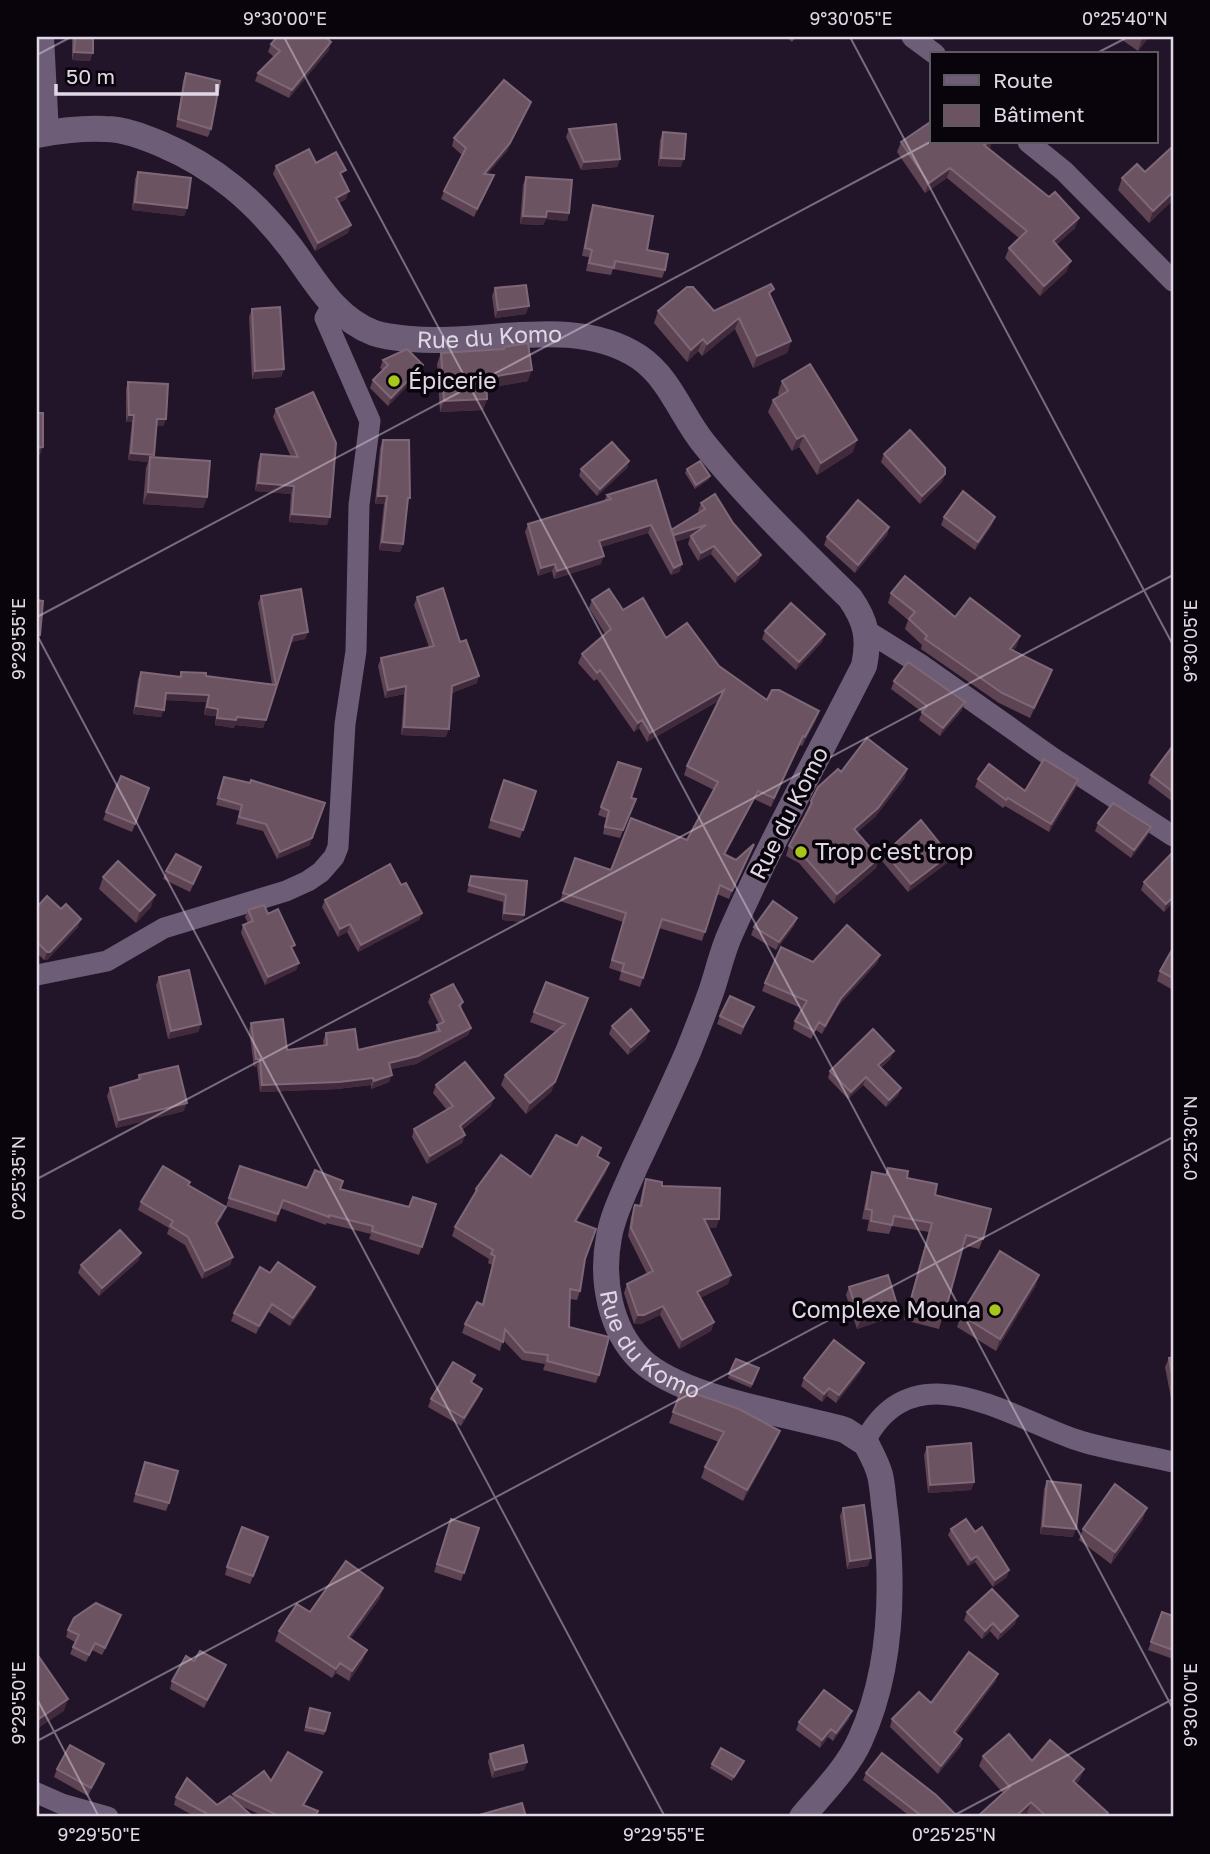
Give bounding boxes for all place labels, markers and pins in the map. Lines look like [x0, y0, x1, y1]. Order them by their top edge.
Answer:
place label: Épicerie [408, 366, 497, 394]
marker: Épicerie [386, 373, 402, 389]
place label: Trop c'est trop [815, 837, 973, 865]
marker: Trop c'est trop [793, 844, 809, 860]
place label: Complexe Mouna [791, 1295, 981, 1323]
marker: Complexe Mouna [987, 1302, 1003, 1318]

